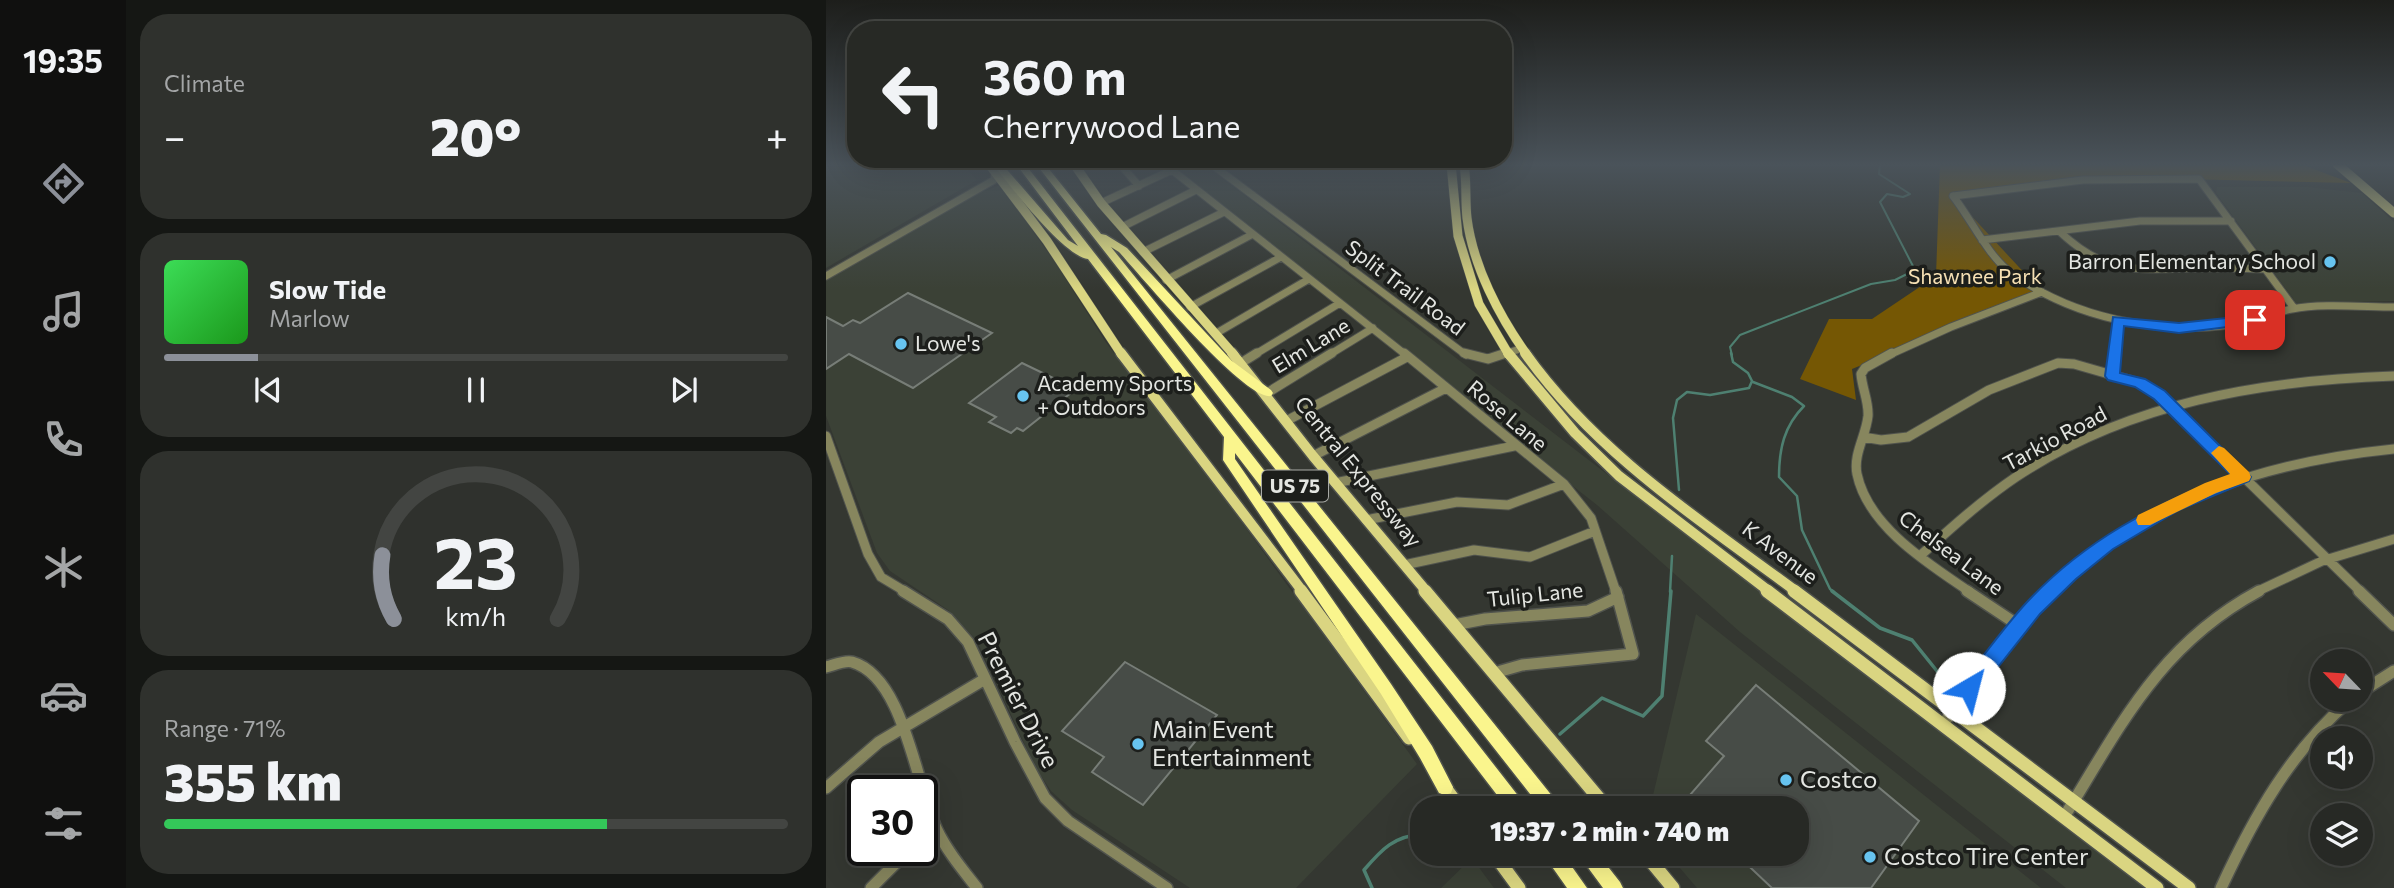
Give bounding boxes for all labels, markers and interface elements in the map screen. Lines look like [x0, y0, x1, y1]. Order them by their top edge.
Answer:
text: 19:35 [23, 40, 103, 80]
text: 360 m [983, 45, 1126, 105]
icon: left [868, 49, 959, 140]
text: Climate [164, 69, 245, 97]
text: 20° [430, 103, 521, 167]
text: Cherrywood Lane [983, 105, 1240, 145]
text: − [164, 112, 186, 159]
text: + [766, 112, 788, 159]
icon: directions [39, 159, 88, 208]
street label: Split Trail Road [1341, 234, 1470, 340]
place label: Barron Elementary School [2068, 248, 2316, 273]
marker: Barron Elementary School [2322, 254, 2338, 270]
park label: Shawnee Park [1908, 263, 2042, 288]
text: Slow Tide [269, 273, 386, 304]
icon: music [39, 287, 88, 336]
pin [2225, 290, 2285, 350]
icon: arrive [2236, 301, 2274, 339]
text: Marlow [269, 304, 350, 332]
street label: Elm Lane [1267, 312, 1354, 378]
place label: Lowe's [915, 330, 981, 355]
marker: Lowe's [893, 336, 909, 352]
place label: Academy Sports + Outdoors [1037, 370, 1192, 419]
icon: previous [249, 371, 287, 409]
icon: pause [457, 371, 495, 409]
icon: next [665, 371, 703, 409]
street label: Rose Lane [1463, 374, 1553, 455]
marker: Academy Sports + Outdoors [1015, 388, 1031, 404]
street label: Central Expressway [1291, 391, 1428, 552]
street label: Tarkio Road [1998, 400, 2110, 475]
icon: phone [39, 415, 88, 464]
road number: US 75 [1262, 471, 1328, 502]
street label: Chelsea Lane [1895, 504, 2009, 599]
street label: K Avenue [1738, 515, 1824, 588]
text: 23 [434, 516, 518, 605]
icon: climate [39, 543, 88, 592]
street label: Tulip Lane [1485, 576, 1584, 611]
text: km/h [446, 601, 506, 631]
street label: Premier Drive [973, 626, 1066, 772]
north arrow [2310, 649, 2373, 712]
map controls [2310, 649, 2373, 866]
position arrow [1932, 651, 2006, 725]
icon: car [39, 671, 88, 720]
text: Range · 71% [164, 714, 285, 742]
place label: Main Event Entertainment [1152, 714, 1312, 771]
button: sound [2310, 726, 2373, 789]
marker: Main Event Entertainment [1130, 736, 1146, 752]
text: 355 km [164, 748, 342, 812]
place label: Costco [1800, 764, 1877, 793]
marker: Costco [1778, 772, 1794, 788]
speed limit sign: 30 [847, 775, 938, 866]
icon: filters [39, 799, 88, 848]
button: layers [2310, 803, 2373, 866]
text: 19:37 · 2 min · 740 m [1490, 815, 1729, 846]
place label: Costco Tire Center [1884, 841, 2089, 870]
marker: Costco Tire Center [1862, 849, 1878, 865]

